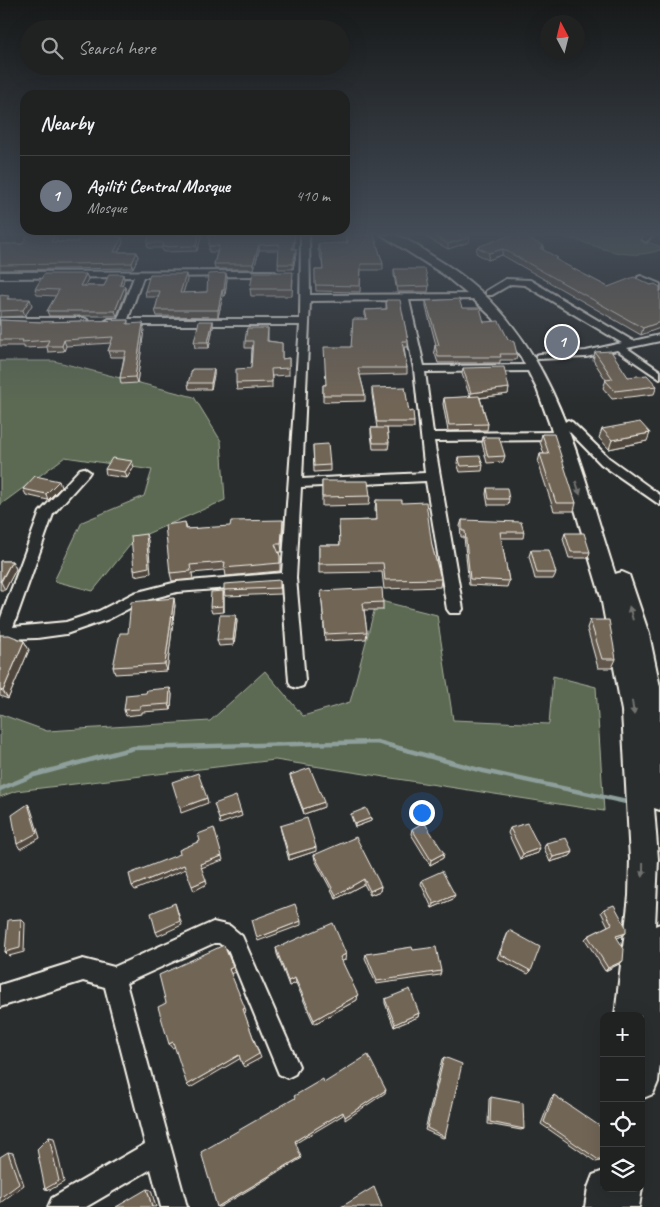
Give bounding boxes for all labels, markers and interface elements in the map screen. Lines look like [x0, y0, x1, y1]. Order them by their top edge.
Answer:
north arrow [540, 15, 585, 60]
search box [20, 20, 350, 75]
icon: search [38, 34, 66, 62]
text: Search here [78, 36, 155, 60]
text: Nearby [40, 110, 93, 136]
text: Agiliti Central Mosque [87, 174, 230, 198]
text: 1 [52, 186, 60, 206]
text: 410 m [296, 186, 330, 206]
text: Mosque [87, 198, 127, 218]
pin: 1 [546, 323, 578, 361]
one-way arrow [574, 481, 582, 496]
one-way arrow [627, 605, 635, 621]
one-way arrow [630, 700, 638, 716]
your location [409, 800, 435, 826]
one-way arrow [639, 862, 647, 878]
map controls [600, 1012, 645, 1192]
button: + [600, 1012, 645, 1057]
button: − [600, 1057, 645, 1102]
button: locate [600, 1102, 645, 1147]
button: layers [600, 1147, 645, 1192]

